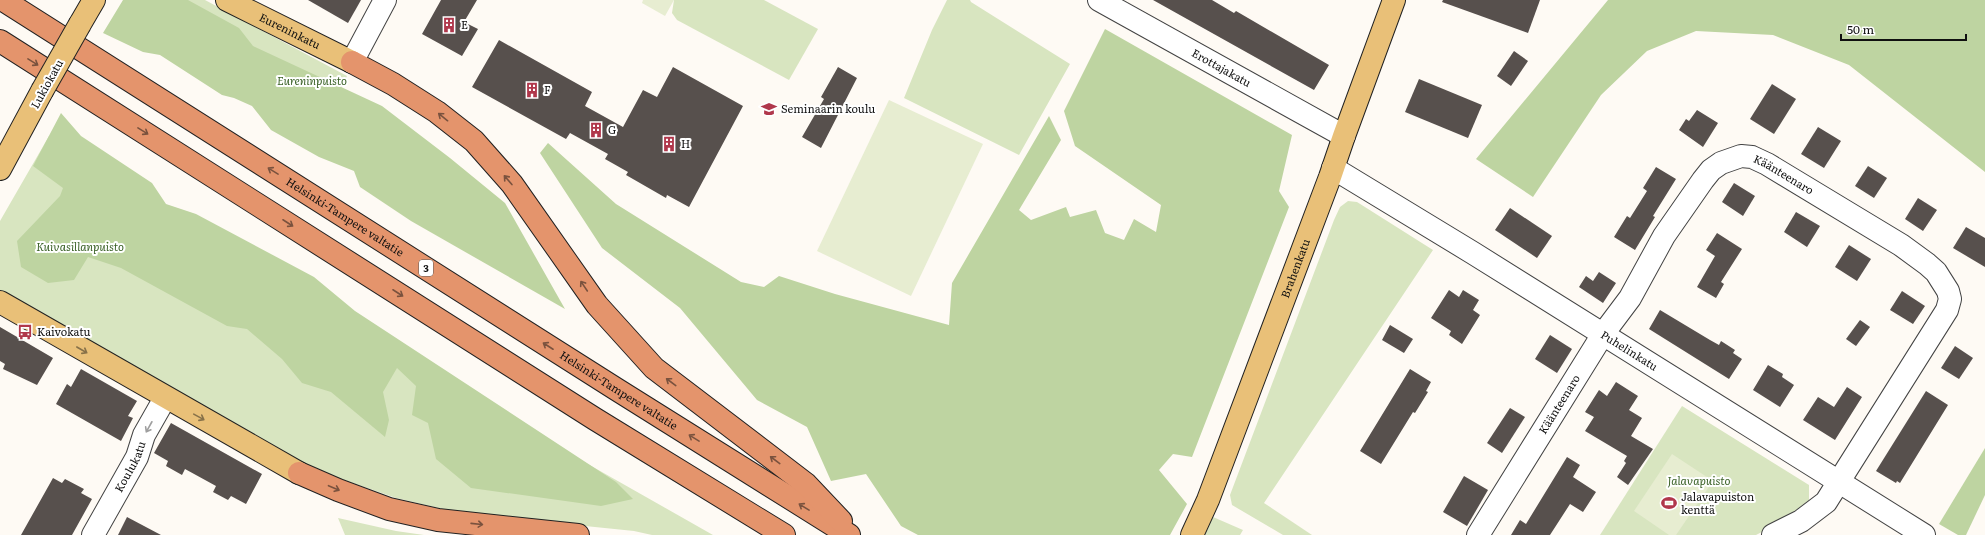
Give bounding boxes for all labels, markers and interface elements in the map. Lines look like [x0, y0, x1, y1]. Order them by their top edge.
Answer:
street label: Eureninkatu [257, 8, 324, 52]
building icon: E [440, 16, 458, 34]
place label: E [461, 16, 468, 32]
scale bar [1841, 16, 1966, 42]
text: 50 m [1847, 20, 1874, 38]
street label: Erottajakatu [1189, 44, 1255, 90]
street label: Lukiokatu [26, 56, 66, 111]
one-way arrow [27, 58, 38, 66]
park label: Eureninpuisto [277, 72, 347, 88]
building icon: F [523, 81, 541, 99]
place label: F [544, 81, 551, 97]
school or university icon: Seminaarin koulu [760, 100, 778, 118]
place label: Seminaarin koulu [781, 100, 875, 116]
one-way arrow [438, 112, 449, 121]
building icon: G [587, 121, 605, 139]
place label: G [608, 121, 616, 137]
one-way arrow [137, 128, 149, 136]
building icon: H [660, 135, 678, 153]
place label: H [681, 135, 690, 151]
street label: Käänteenaro [1751, 150, 1817, 197]
one-way arrow [268, 167, 279, 176]
street label: Helsinki-Tampere valtatie [284, 173, 408, 260]
one-way arrow [504, 175, 513, 186]
one-way arrow [282, 219, 293, 227]
street label: Brahenkatu [1276, 236, 1313, 300]
park label: Kuivasillanpuisto [36, 238, 124, 254]
road number: 3 [419, 260, 433, 276]
one-way arrow [580, 281, 588, 292]
one-way arrow [392, 289, 403, 297]
bus stop icon: Kaivokatu [16, 323, 34, 341]
place label: Kaivokatu [37, 323, 91, 339]
street label: Puhelinkatu [1598, 326, 1661, 374]
one-way arrow [543, 342, 554, 351]
one-way arrow [76, 346, 88, 354]
street label: Helsinki-Tampere valtatie [557, 346, 681, 433]
street label: Käänteenaro [1534, 371, 1583, 436]
one-way arrow [666, 377, 677, 386]
one-way arrow [193, 414, 205, 422]
one-way arrow [144, 420, 152, 432]
one-way arrow [688, 434, 700, 442]
street label: Koulukatu [110, 439, 149, 495]
one-way arrow [769, 456, 780, 464]
park label: Jalavapuisto [1668, 472, 1730, 488]
one-way arrow [328, 485, 340, 493]
place label: Jalavapuiston kenttä [1681, 488, 1754, 517]
sports icon: Jalavapuiston kenttä [1660, 494, 1678, 512]
one-way arrow [798, 503, 810, 511]
one-way arrow [470, 520, 483, 527]

